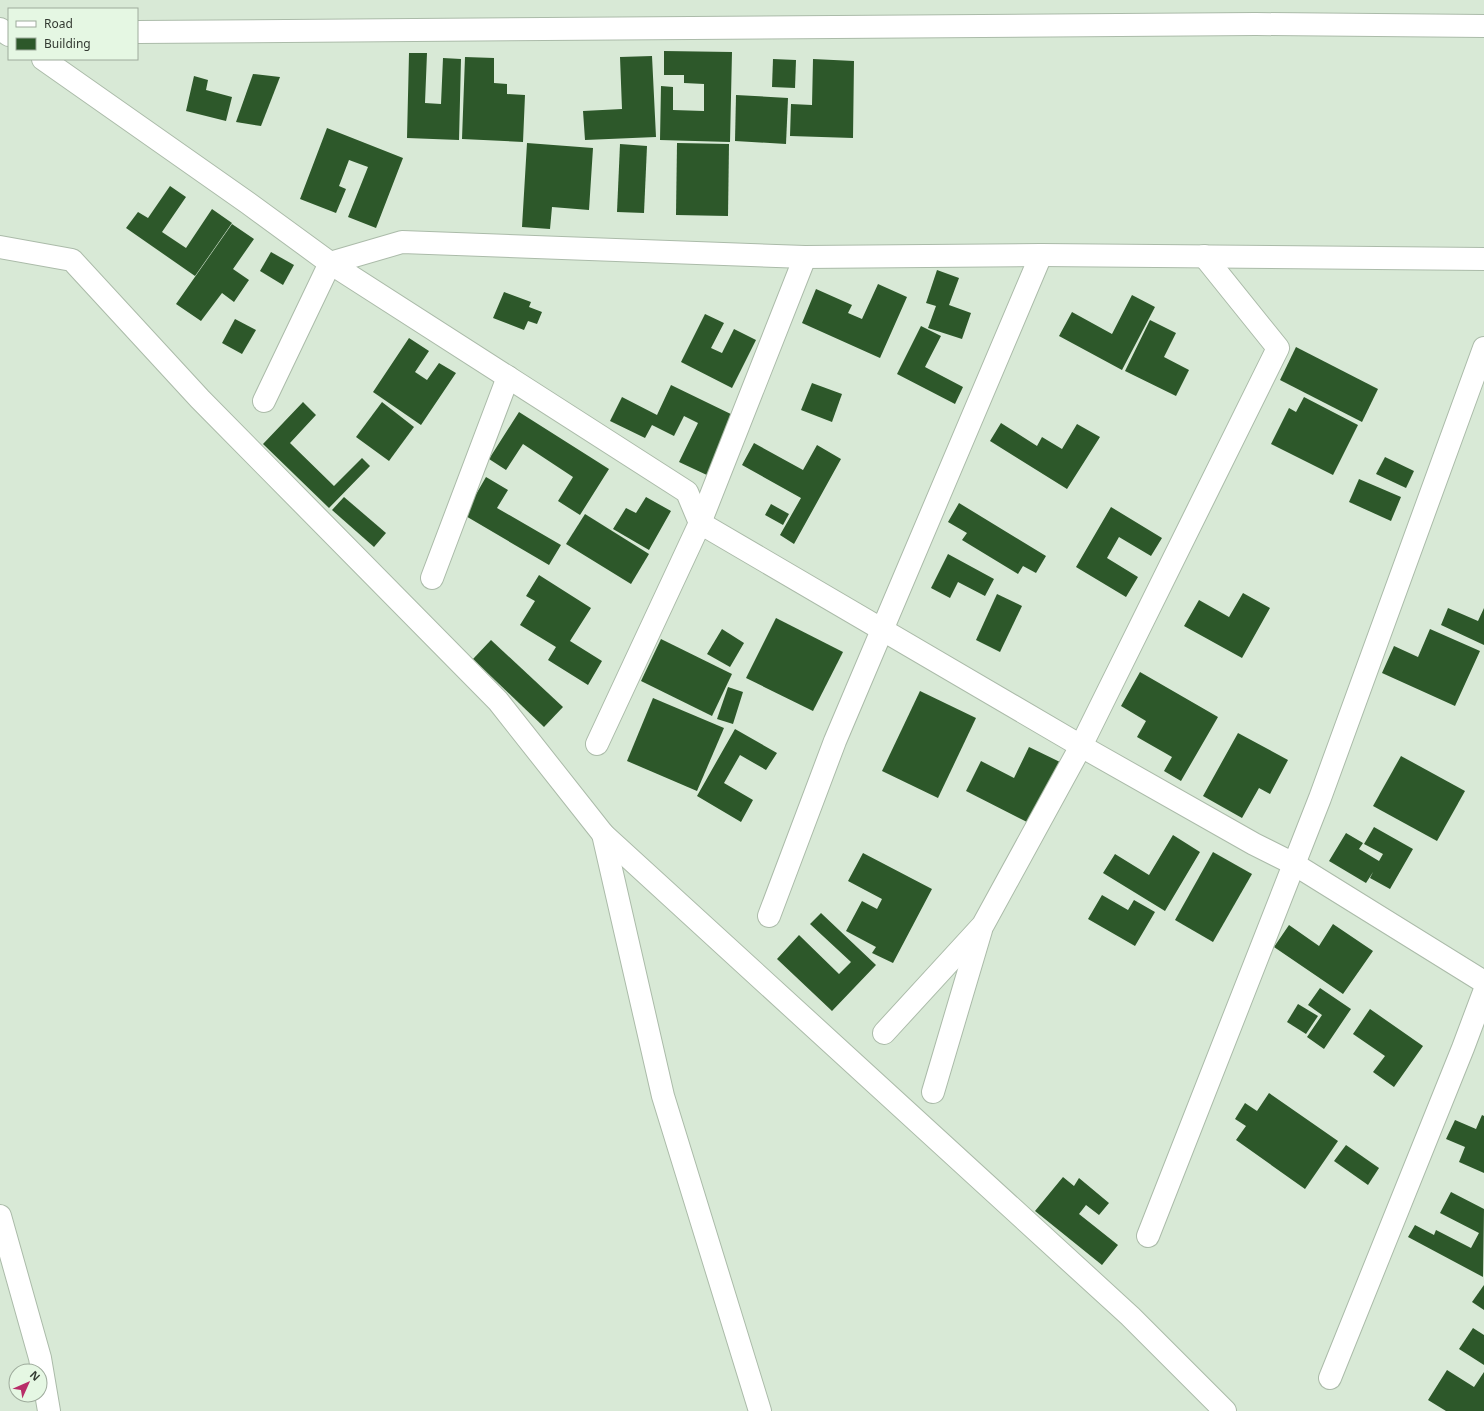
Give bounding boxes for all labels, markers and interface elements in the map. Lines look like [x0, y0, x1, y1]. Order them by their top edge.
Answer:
legend [8, 8, 138, 60]
text: Road [44, 15, 73, 32]
text: Building [44, 35, 91, 52]
north arrow [8, 1363, 48, 1403]
text: N [27, 1367, 44, 1384]

